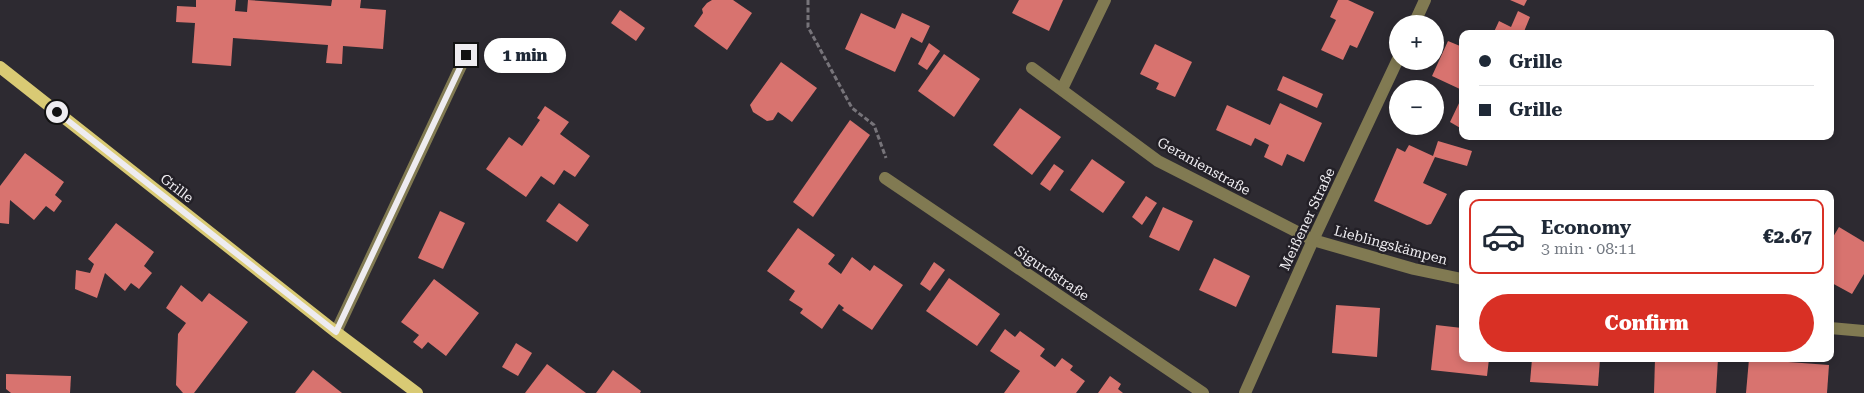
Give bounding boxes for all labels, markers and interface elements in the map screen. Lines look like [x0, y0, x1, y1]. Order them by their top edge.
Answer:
map controls [1389, 15, 1444, 135]
button: + [1389, 15, 1444, 70]
callout: 1 min [484, 38, 566, 72]
route end [455, 44, 477, 66]
text: 1 min [503, 46, 547, 65]
text: Grille [1509, 50, 1562, 73]
button: − [1389, 80, 1444, 135]
text: Grille [1509, 98, 1562, 121]
route start [46, 101, 68, 123]
street label: Geranienstraße [1155, 134, 1254, 198]
street label: Meißener Straße [1276, 165, 1338, 273]
street label: Grille [157, 170, 197, 206]
icon: car [1481, 214, 1526, 259]
text: Economy [1541, 216, 1631, 239]
street label: Lieblingskämpen [1333, 222, 1449, 268]
text: €2.67 [1763, 225, 1812, 248]
text: 3 min · 08:11 [1541, 239, 1636, 258]
street label: Sigurdstraße [1012, 242, 1092, 304]
button: Confirm [1479, 294, 1814, 352]

